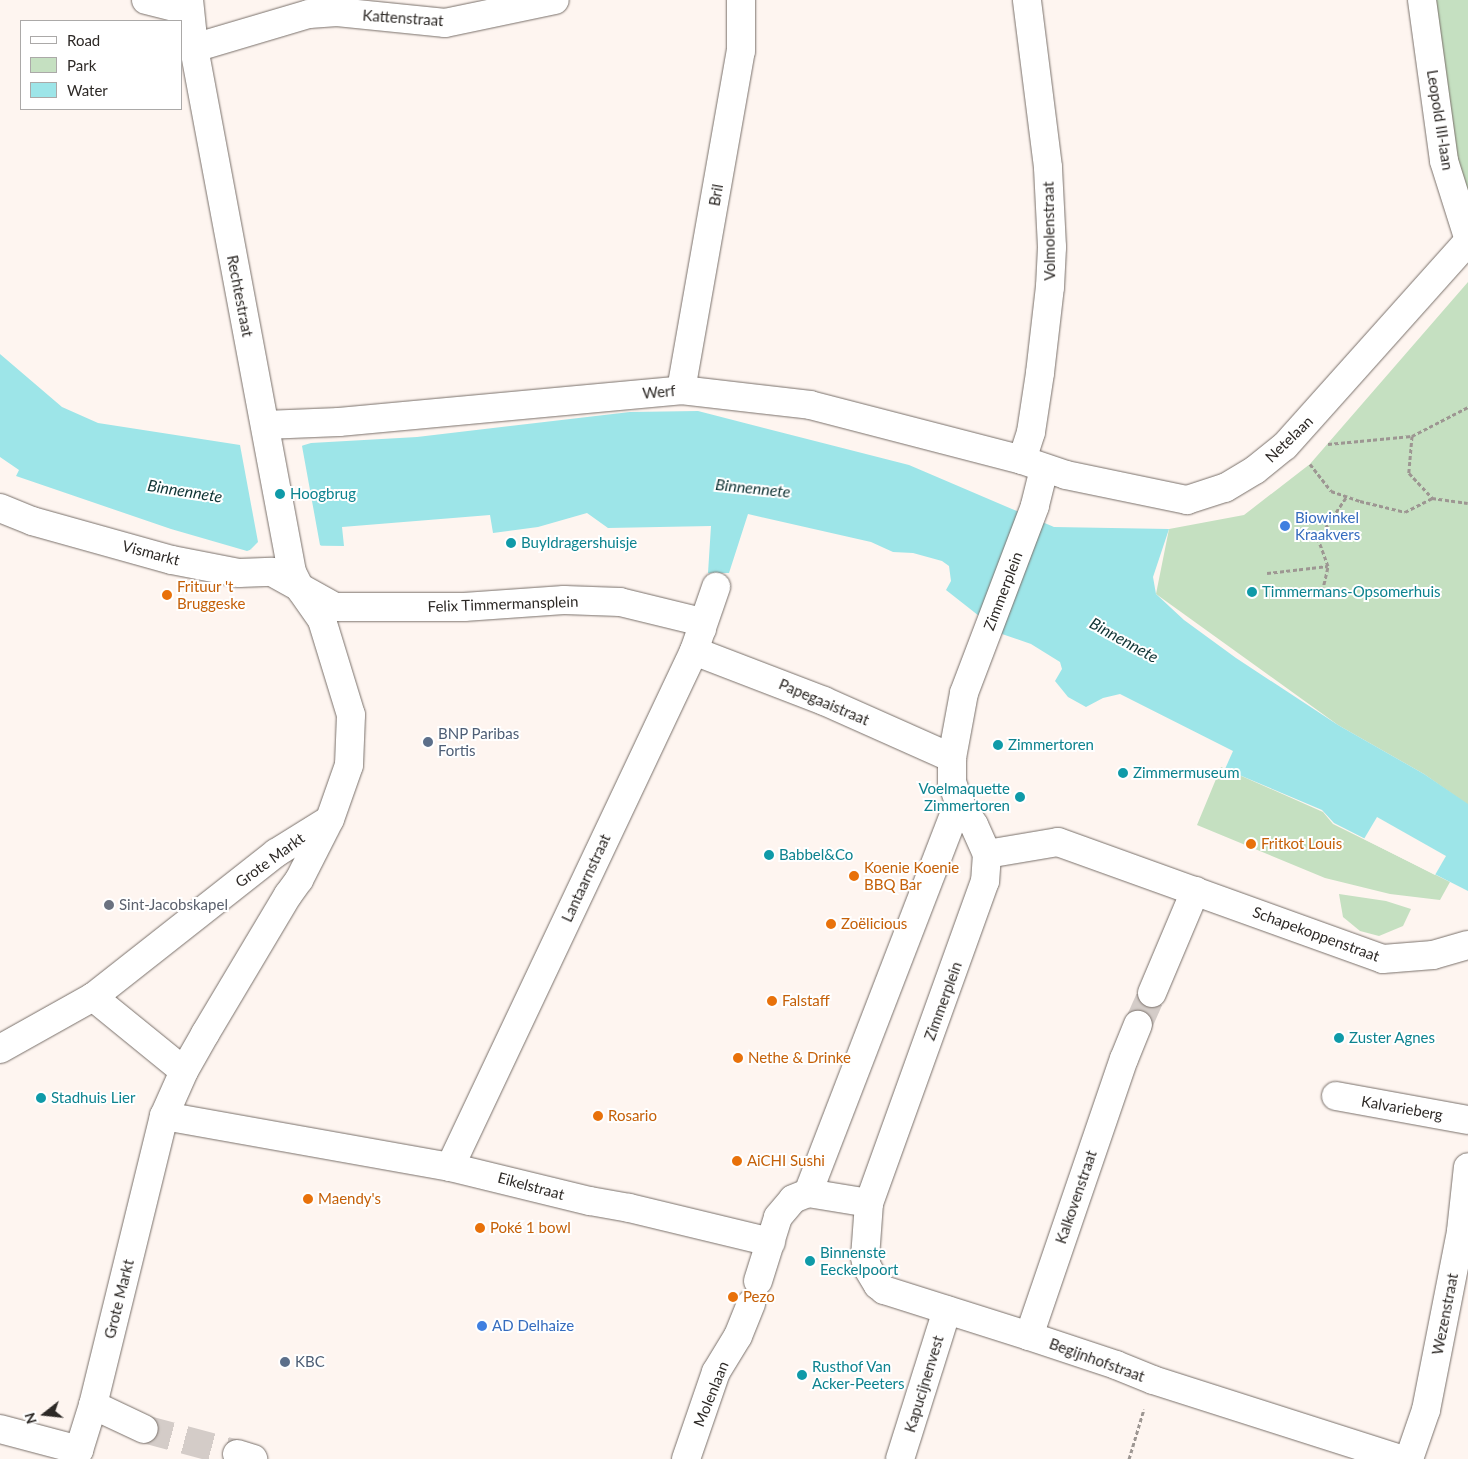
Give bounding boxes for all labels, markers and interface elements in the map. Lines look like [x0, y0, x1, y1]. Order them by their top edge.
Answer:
street label: Kattenstraat [362, 6, 444, 30]
legend [20, 20, 182, 110]
text: Road [67, 31, 100, 49]
text: Park [67, 56, 96, 74]
street label: Leopold III-laan [1423, 69, 1457, 171]
text: Water [67, 81, 108, 99]
street label: Volmolenstraat [1039, 181, 1059, 281]
street label: Bril [705, 183, 727, 207]
street label: Rechtestraat [223, 254, 257, 338]
street label: Werf [642, 382, 676, 402]
street label: Netelaan [1261, 412, 1317, 466]
water label: Binnennete [714, 475, 792, 501]
water label: Binnennete [146, 476, 224, 506]
place label: Hoogbrug [290, 485, 356, 503]
marker: Hoogbrug [274, 488, 286, 500]
place label: Biowinkel Kraakvers [1295, 508, 1360, 543]
marker: Biowinkel Kraakvers [1279, 520, 1291, 532]
place label: Buyldragershuisje [521, 534, 637, 552]
street label: Vismarkt [120, 537, 182, 569]
marker: Buyldragershuisje [505, 537, 517, 549]
street label: Zimmerplein [980, 549, 1026, 633]
place label: Frituur 't Bruggeske [177, 577, 245, 612]
place label: Timmermans-Opsomerhuis [1262, 583, 1441, 601]
marker: Timmermans-Opsomerhuis [1246, 586, 1258, 598]
marker: Frituur 't Bruggeske [161, 589, 173, 601]
street label: Felix Timmermansplein [427, 592, 579, 616]
water label: Binnennete [1086, 613, 1162, 667]
street label: Papegaaistraat [776, 675, 872, 729]
place label: BNP Paribas Fortis [438, 724, 520, 759]
marker: BNP Paribas Fortis [422, 736, 434, 748]
place label: Zimmertoren [1008, 736, 1094, 754]
marker: Zimmertoren [992, 739, 1004, 751]
place label: Zimmermuseum [1133, 764, 1239, 782]
marker: Zimmermuseum [1117, 767, 1129, 779]
place label: Voelmaquette Zimmertoren [918, 779, 1010, 814]
marker: Voelmaquette Zimmertoren [1014, 791, 1026, 803]
street label: Grote Markt [232, 829, 308, 891]
street label: Lantaarnstraat [558, 831, 614, 925]
place label: Fritkot Louis [1261, 835, 1342, 853]
marker: Fritkot Louis [1245, 838, 1257, 850]
place label: Babbel&Co [779, 846, 853, 864]
marker: Babbel&Co [763, 849, 775, 861]
place label: Koenie Koenie BBQ Bar [864, 858, 959, 893]
marker: Koenie Koenie BBQ Bar [848, 870, 860, 882]
place label: Sint-Jacobskapel [119, 896, 228, 914]
marker: Sint-Jacobskapel [103, 899, 115, 911]
street label: Schapekoppenstraat [1250, 903, 1382, 965]
place label: Zoëlicious [841, 915, 907, 933]
marker: Zoëlicious [825, 918, 837, 930]
street label: Zimmerplein [920, 959, 966, 1043]
place label: Falstaff [782, 992, 830, 1010]
marker: Falstaff [766, 995, 778, 1007]
place label: Zuster Agnes [1349, 1029, 1436, 1047]
marker: Zuster Agnes [1333, 1032, 1345, 1044]
place label: Nethe & Drinke [748, 1049, 851, 1067]
marker: Nethe & Drinke [732, 1052, 744, 1064]
place label: Stadhuis Lier [51, 1089, 135, 1107]
marker: Stadhuis Lier [35, 1092, 47, 1104]
street label: Kalvarieberg [1360, 1092, 1444, 1124]
place label: Rosario [608, 1107, 657, 1125]
marker: Rosario [592, 1110, 604, 1122]
street label: Kalkovenstraat [1052, 1148, 1100, 1246]
place label: AiCHI Sushi [747, 1152, 825, 1170]
marker: AiCHI Sushi [731, 1155, 743, 1167]
street label: Eikelstraat [496, 1168, 566, 1204]
place label: Maendy's [318, 1190, 381, 1208]
marker: Maendy's [302, 1193, 314, 1205]
place label: Poké 1 bowl [490, 1219, 571, 1237]
marker: Poké 1 bowl [474, 1222, 486, 1234]
place label: Binnenste Eeckelpoort [820, 1243, 898, 1278]
marker: Binnenste Eeckelpoort [804, 1255, 816, 1267]
street label: Grote Markt [100, 1257, 138, 1341]
street label: Wezenstraat [1428, 1272, 1462, 1356]
place label: Pezo [743, 1288, 775, 1306]
marker: Pezo [727, 1291, 739, 1303]
place label: AD Delhaize [492, 1317, 574, 1335]
marker: AD Delhaize [476, 1320, 488, 1332]
street label: Kapucijnenvest [901, 1333, 947, 1435]
street label: Begijnhofstraat [1047, 1334, 1147, 1386]
place label: KBC [295, 1353, 325, 1371]
marker: KBC [279, 1356, 291, 1368]
place label: Rusthof Van Acker-Peeters [812, 1357, 905, 1392]
street label: Molenlaan [690, 1359, 732, 1429]
marker: Rusthof Van Acker-Peeters [796, 1369, 808, 1381]
north arrow [20, 1389, 70, 1439]
text: N [20, 1411, 40, 1426]

